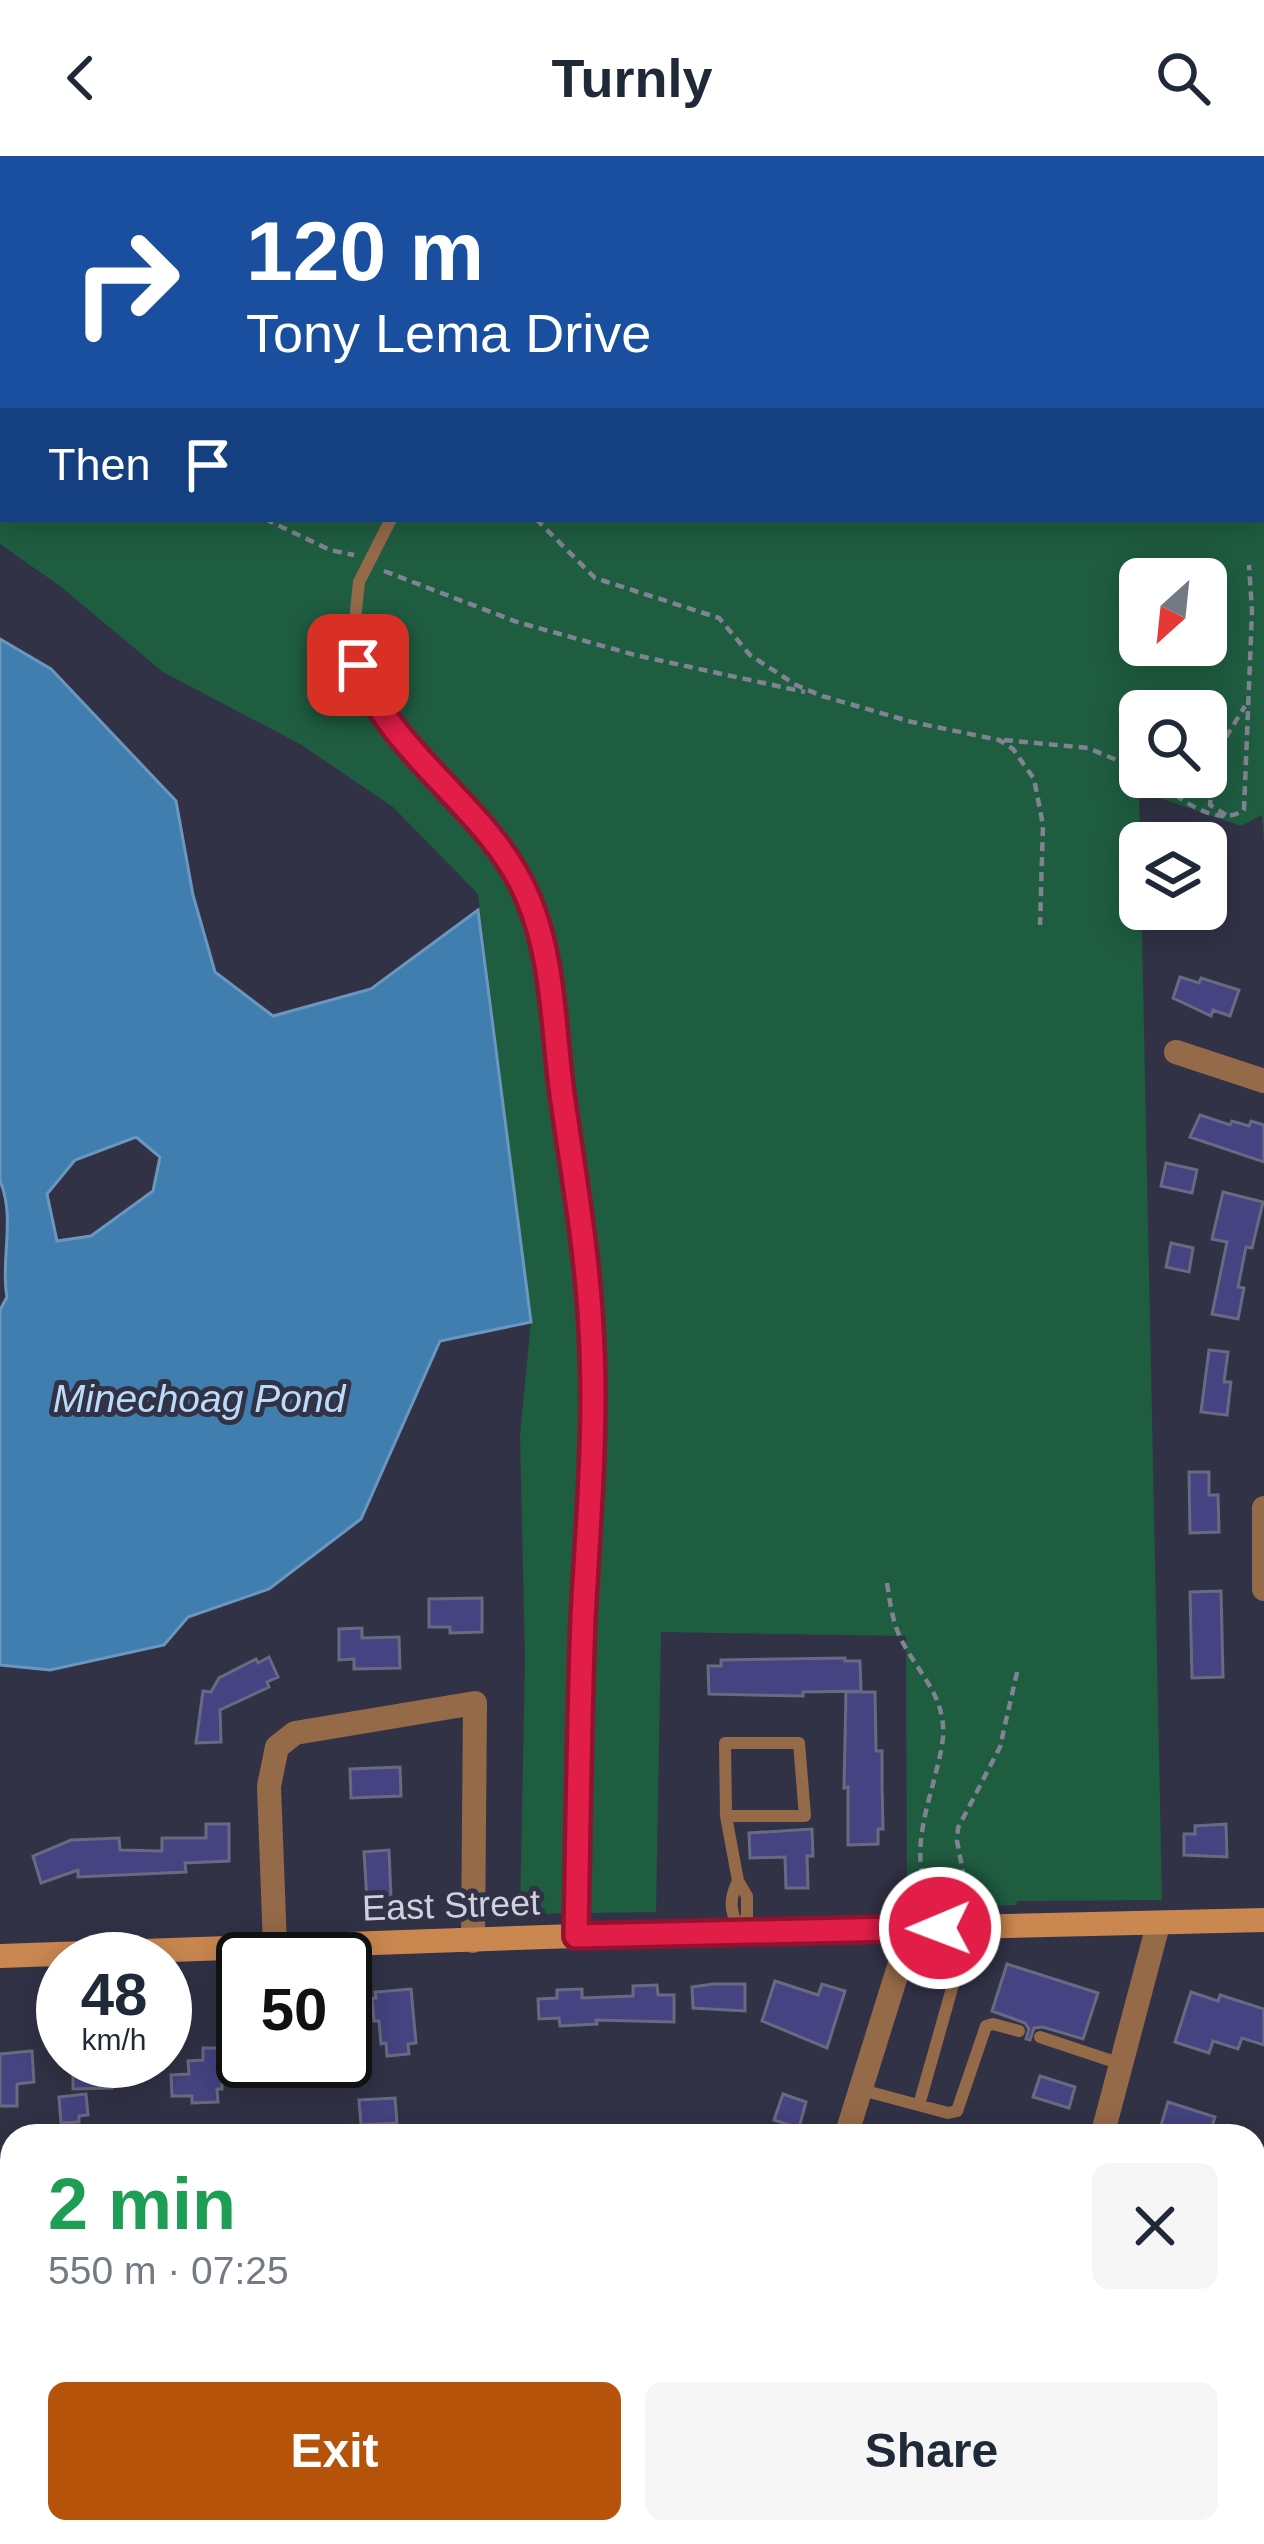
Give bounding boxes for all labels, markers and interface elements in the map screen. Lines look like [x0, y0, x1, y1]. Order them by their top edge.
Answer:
icon: back [48, 45, 114, 111]
icon: search [1150, 45, 1216, 111]
text: Turnly [552, 48, 713, 108]
icon: right [48, 204, 204, 360]
text: 120 m [246, 204, 484, 298]
text: Tony Lema Drive [246, 303, 651, 363]
icon: arrive [175, 432, 241, 498]
text: Then [48, 439, 151, 490]
north arrow [1119, 558, 1227, 666]
map controls [1119, 558, 1227, 930]
pin [307, 614, 409, 716]
icon: arrive [325, 632, 391, 698]
button: search [1119, 690, 1227, 798]
button: layers [1119, 822, 1227, 930]
water label: Minechoag Pond [53, 1377, 347, 1420]
position arrow [877, 1865, 1003, 1991]
street label: East Street [361, 1881, 541, 1929]
speed limit sign: 50 [216, 1932, 372, 2088]
text: 48 [81, 1961, 147, 2028]
text: km/h [81, 2023, 147, 2056]
button: close [1092, 2163, 1218, 2289]
text: 2 min [48, 2164, 236, 2244]
text: 550 m · 07:25 [48, 2249, 289, 2292]
button: Exit [48, 2382, 621, 2520]
button: Share [645, 2382, 1218, 2520]

